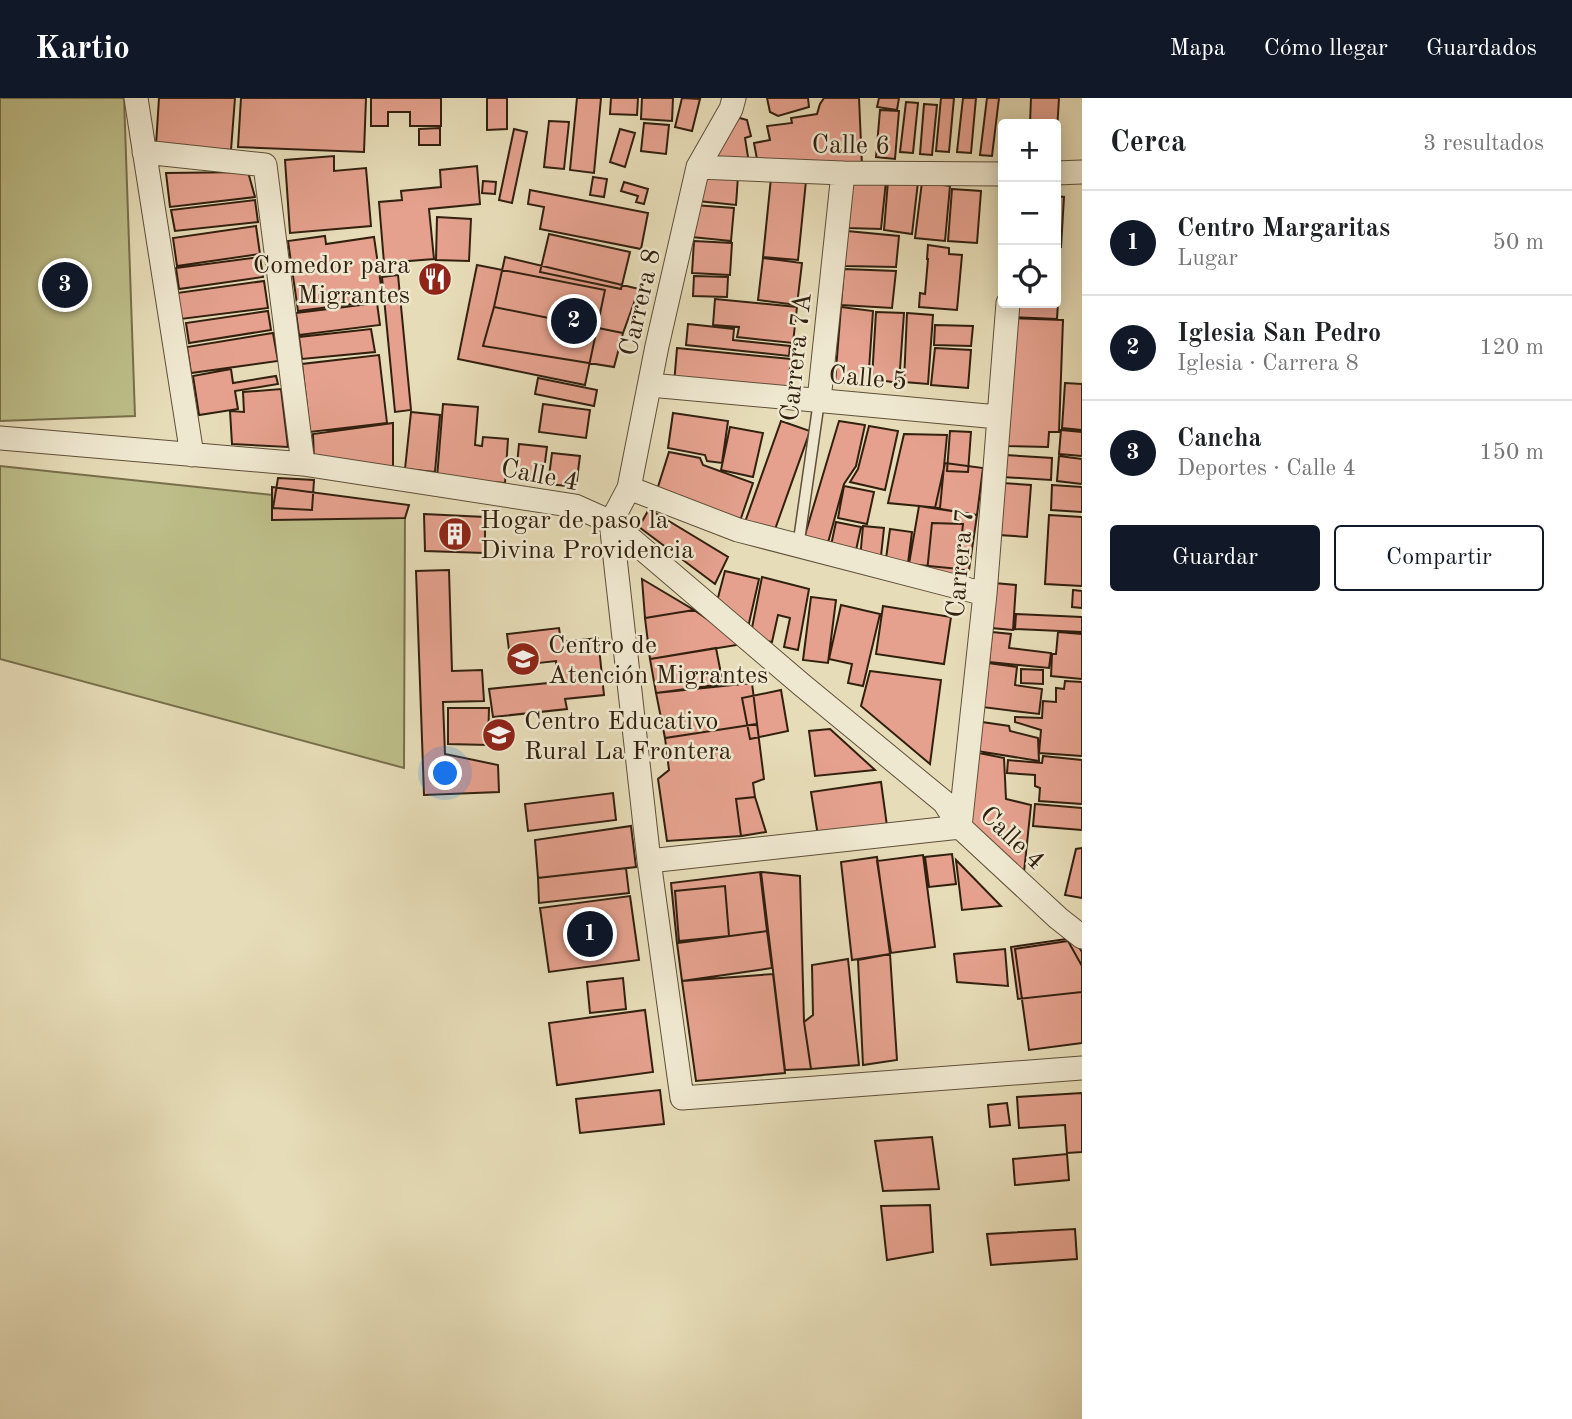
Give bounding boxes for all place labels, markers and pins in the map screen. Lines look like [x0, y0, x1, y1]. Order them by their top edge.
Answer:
place label: Comedor para Migrantes [253, 253, 410, 309]
pin: 3 [42, 259, 88, 311]
restaurant icon: Comedor para Migrantes [416, 260, 454, 298]
pin: 2 [551, 295, 597, 347]
place label: Hogar de paso la Divina Providencia [480, 508, 694, 564]
building icon: Hogar de paso la Divina Providencia [436, 515, 474, 553]
place label: Centro de Atención Migrantes [548, 633, 768, 689]
school or university icon: Centro de Atención Migrantes [504, 640, 542, 678]
place label: Centro Educativo Rural La Frontera [524, 709, 732, 765]
school or university icon: Centro Educativo Rural La Frontera [480, 716, 518, 754]
pin: 1 [567, 908, 613, 960]

